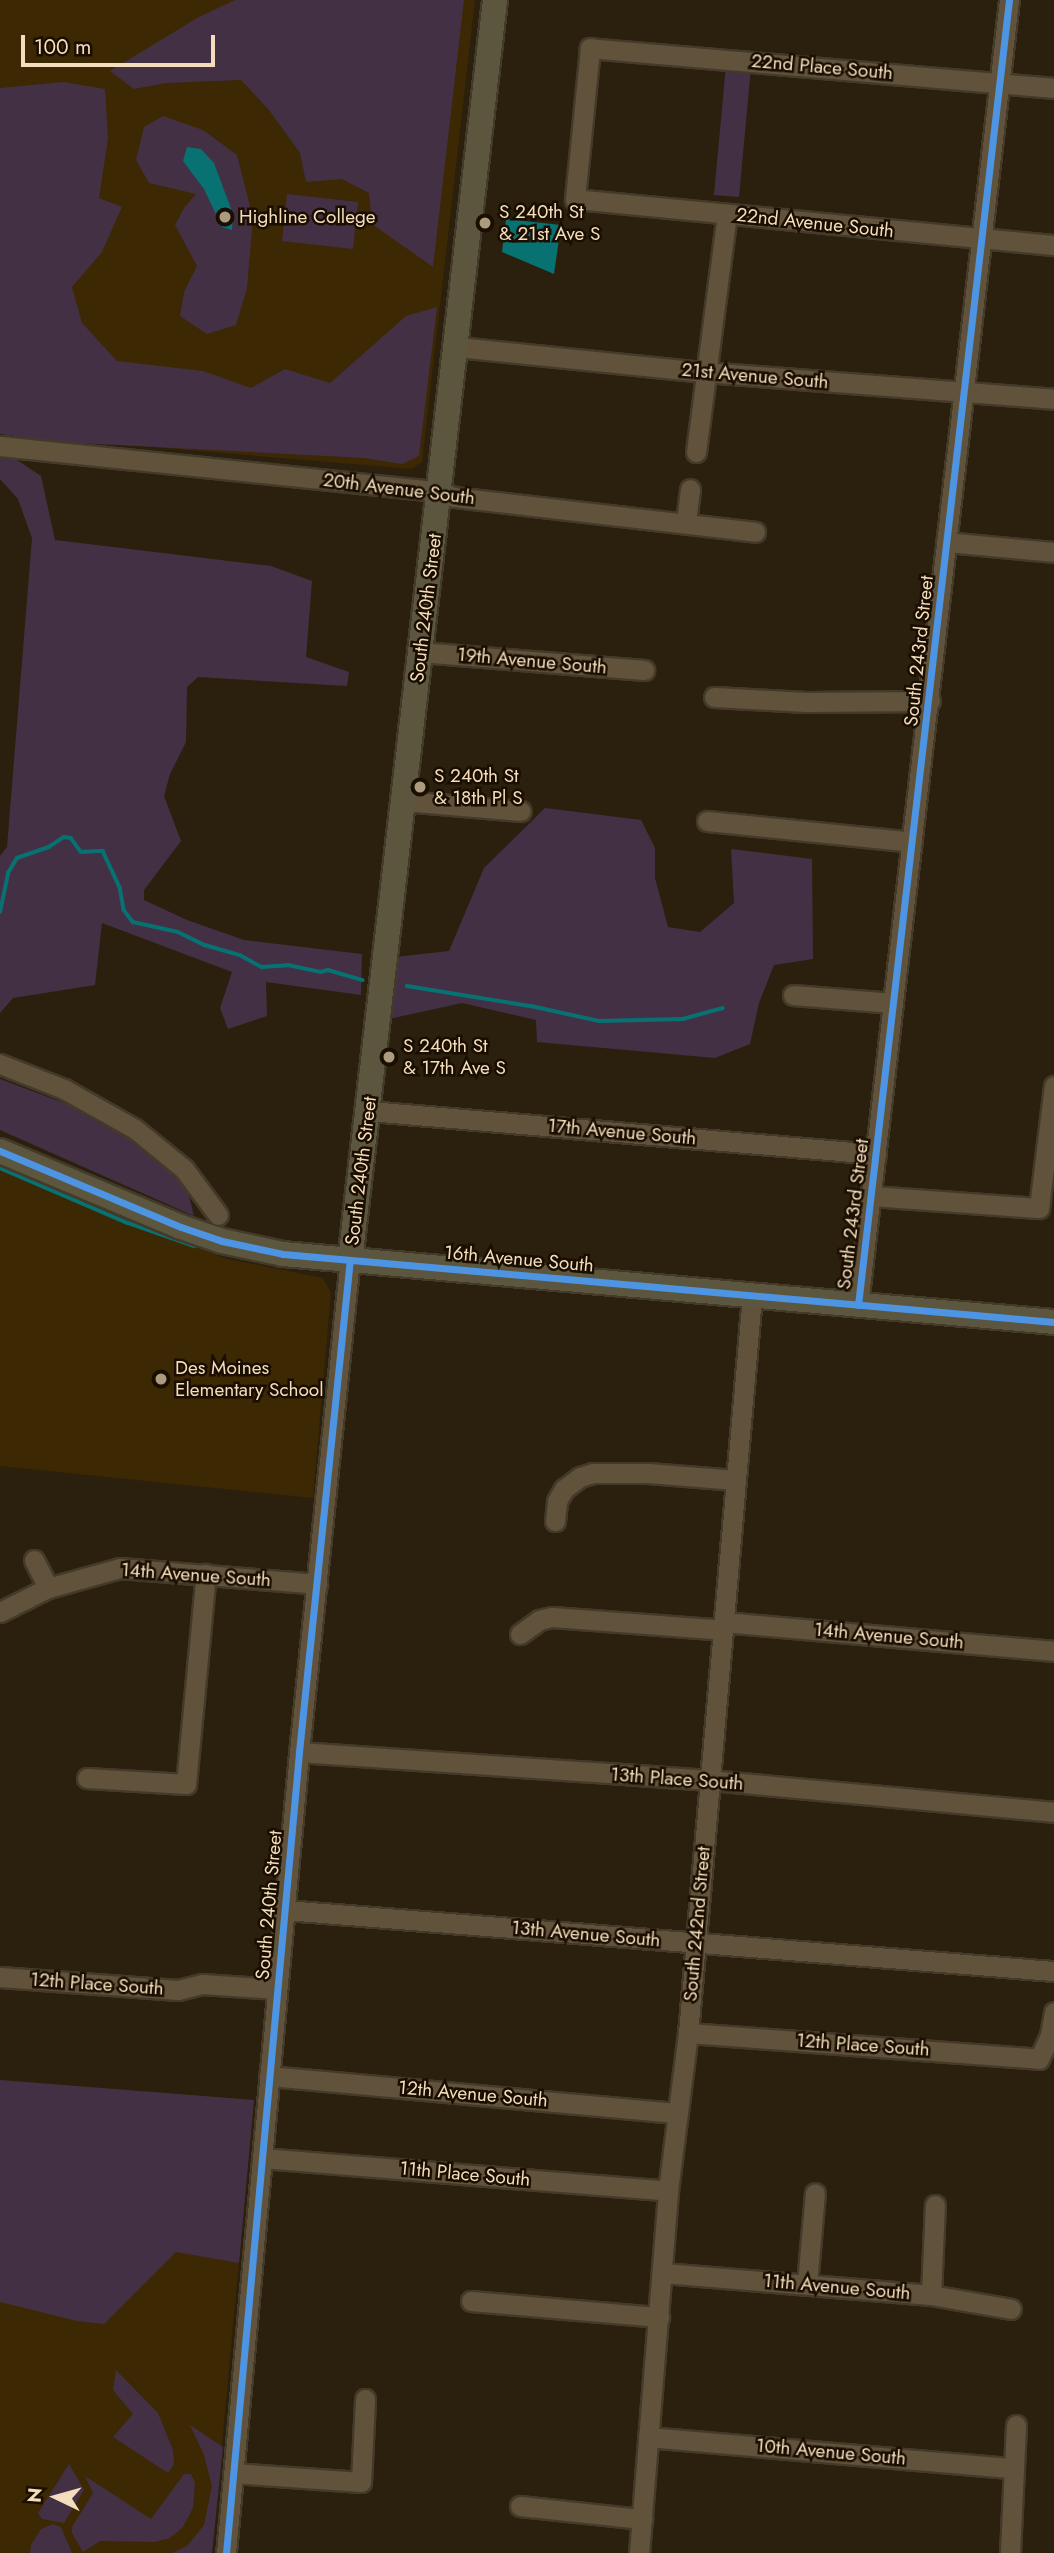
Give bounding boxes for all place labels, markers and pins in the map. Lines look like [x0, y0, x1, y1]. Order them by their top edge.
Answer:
place label: S 240th St & 21st Ave S [499, 201, 600, 245]
place label: Highline College [239, 206, 376, 228]
marker: Highline College [217, 209, 233, 225]
marker: S 240th St & 21st Ave S [477, 215, 493, 231]
place label: S 240th St & 18th Pl S [434, 765, 523, 809]
marker: S 240th St & 18th Pl S [412, 779, 428, 795]
place label: S 240th St & 17th Ave S [403, 1035, 506, 1079]
marker: S 240th St & 17th Ave S [381, 1049, 397, 1065]
place label: Des Moines Elementary School [175, 1357, 324, 1401]
marker: Des Moines Elementary School [153, 1371, 169, 1387]

